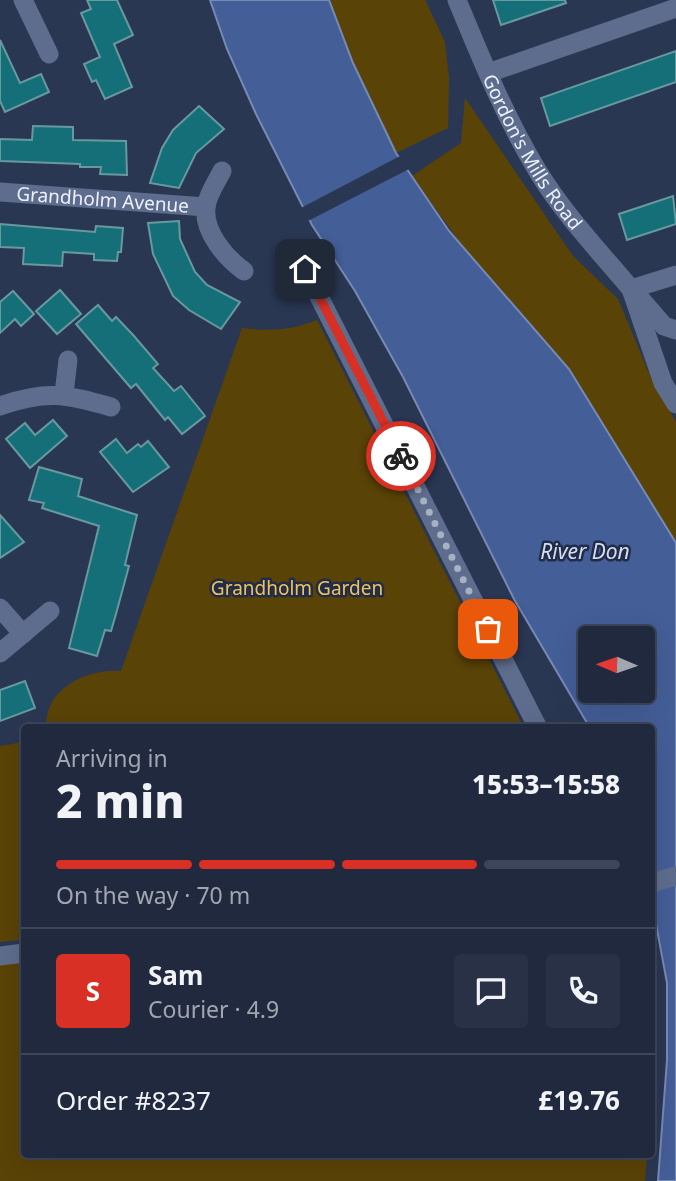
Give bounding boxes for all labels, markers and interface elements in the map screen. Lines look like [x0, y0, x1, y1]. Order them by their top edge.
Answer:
street label: Gordon's Mills Road [477, 70, 588, 235]
street label: Grandholm Avenue [15, 180, 190, 219]
pin [275, 239, 335, 299]
icon: home [286, 250, 324, 288]
courier [366, 421, 436, 491]
icon: bike [382, 437, 420, 475]
water label: River Don [540, 537, 630, 565]
park label: Grandholm Garden [211, 575, 383, 601]
pin [458, 599, 518, 659]
icon: bag [469, 610, 507, 648]
north arrow [578, 626, 654, 704]
map controls [578, 626, 655, 703]
text: Arriving in [56, 742, 168, 774]
text: 15:53–15:58 [472, 766, 620, 802]
text: 2 min [56, 769, 185, 831]
text: On the way · 70 m [56, 879, 250, 911]
button: chat [454, 954, 528, 1028]
button: phone [546, 954, 620, 1028]
text: Sam [148, 957, 203, 993]
text: S [86, 973, 100, 1009]
text: Courier · 4.9 [148, 993, 279, 1025]
text: Order #8237 [56, 1082, 211, 1118]
text: £19.76 [538, 1082, 620, 1118]

